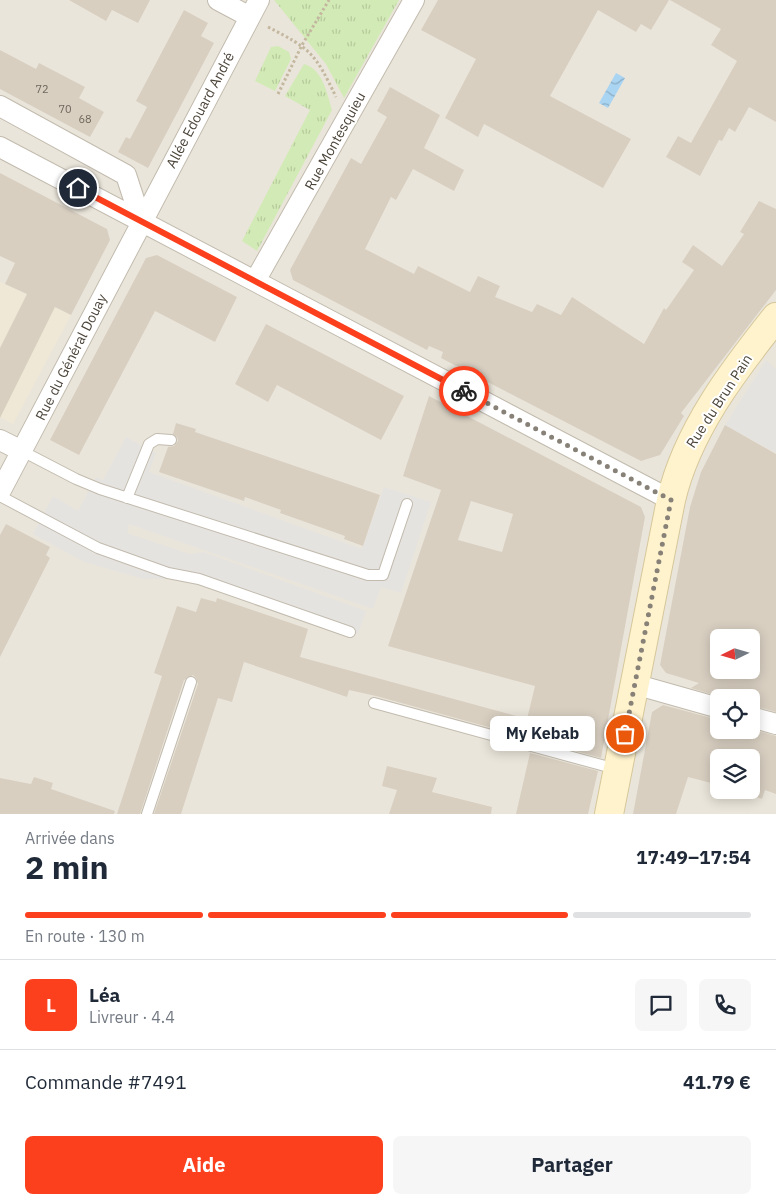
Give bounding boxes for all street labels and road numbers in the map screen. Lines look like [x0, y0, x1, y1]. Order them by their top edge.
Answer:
street label: Allée Edouard André [162, 49, 238, 171]
street label: Rue Montesquieu [301, 89, 369, 193]
street label: Rue du Général Douay [31, 291, 111, 423]
street label: Rue du Brun Pain [682, 351, 756, 451]

